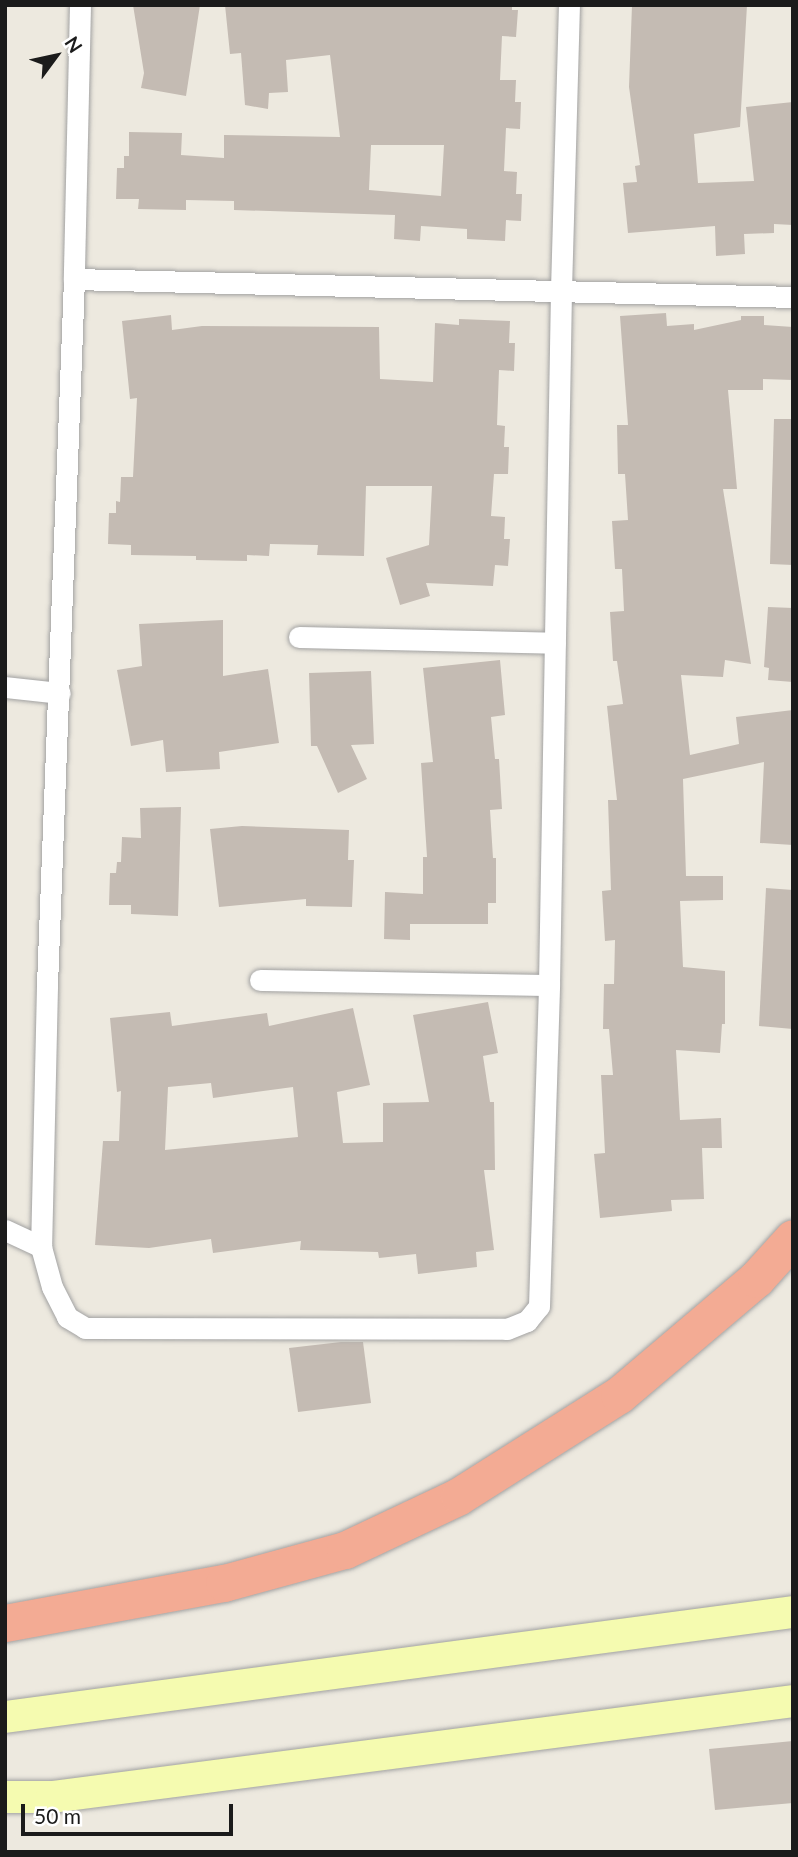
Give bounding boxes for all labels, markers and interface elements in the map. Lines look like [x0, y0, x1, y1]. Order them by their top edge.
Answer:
north arrow [21, 21, 91, 91]
text: N [60, 32, 88, 57]
scale bar [24, 1790, 236, 1834]
text: 50 m [34, 1803, 81, 1828]

